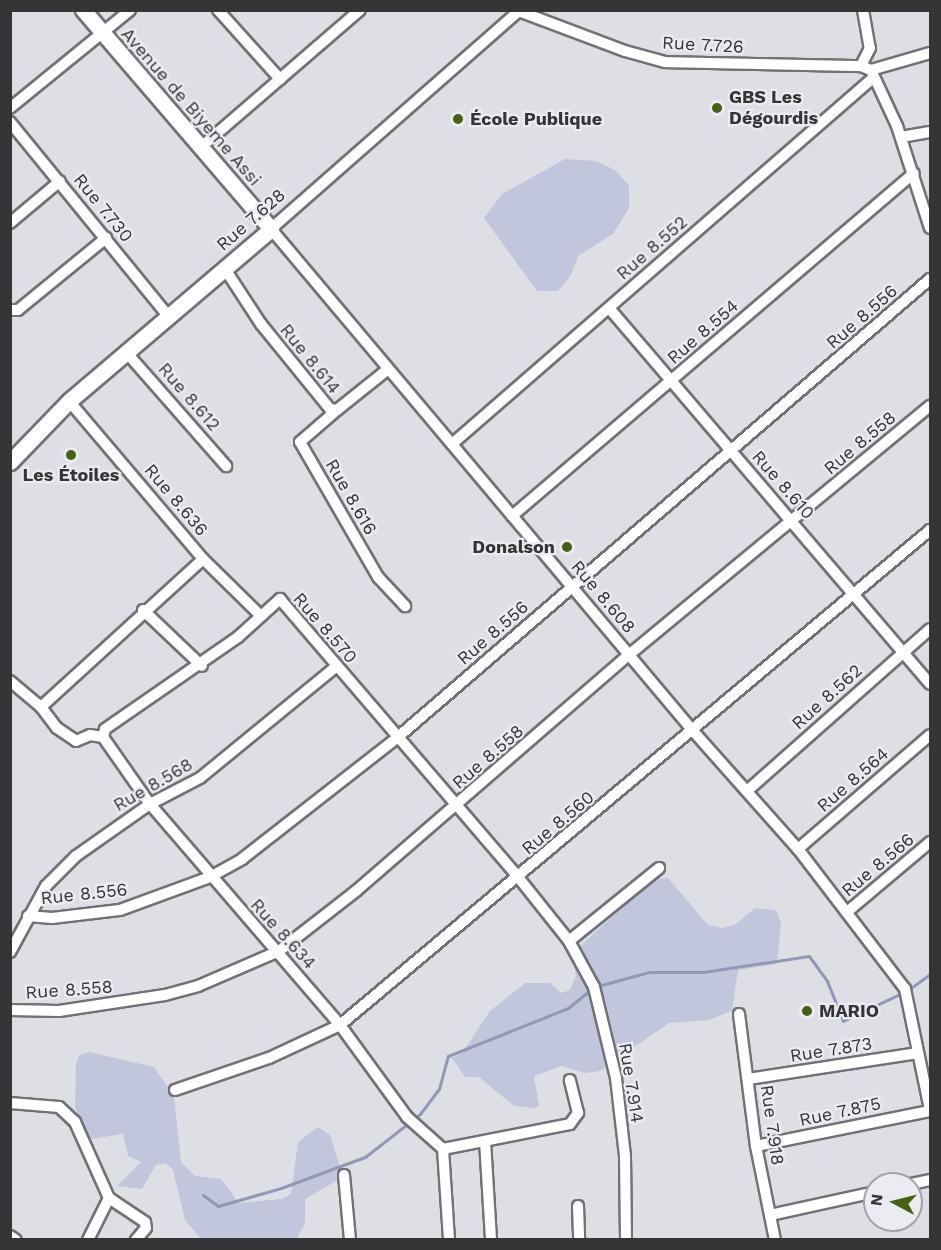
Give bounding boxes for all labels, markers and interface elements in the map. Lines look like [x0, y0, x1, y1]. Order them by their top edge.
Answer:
street label: Avenue de Biyeme Assi [116, 23, 266, 191]
street label: Rue 7.726 [661, 32, 745, 58]
place label: GBS Les Dégourdis [729, 87, 818, 130]
marker: GBS Les Dégourdis [710, 101, 724, 115]
place label: École Publique [470, 108, 602, 130]
marker: École Publique [451, 112, 465, 126]
street label: Rue 7.730 [69, 169, 137, 247]
street label: Rue 7.628 [212, 184, 290, 256]
street label: Rue 8.552 [612, 211, 692, 285]
street label: Rue 8.556 [822, 280, 902, 354]
street label: Rue 8.554 [663, 295, 743, 369]
street label: Rue 8.614 [275, 320, 345, 398]
street label: Rue 8.612 [153, 358, 225, 436]
street label: Rue 8.558 [820, 407, 900, 479]
street label: Rue 8.610 [747, 446, 819, 524]
marker: Les Étoiles [64, 448, 78, 462]
street label: Rue 8.616 [321, 455, 381, 539]
street label: Rue 8.636 [140, 460, 212, 540]
place label: Les Étoiles [23, 464, 119, 486]
place label: Donalson [472, 536, 555, 558]
marker: Donalson [560, 540, 574, 554]
street label: Rue 8.608 [566, 556, 640, 638]
street label: Rue 8.570 [288, 588, 362, 668]
street label: Rue 8.556 [453, 596, 533, 670]
street label: Rue 8.562 [787, 660, 867, 734]
street label: Rue 8.558 [448, 720, 528, 794]
street label: Rue 8.564 [813, 743, 893, 817]
street label: Rue 8.568 [110, 754, 196, 816]
street label: Rue 8.560 [517, 786, 599, 860]
street label: Rue 8.566 [837, 829, 919, 901]
street label: Rue 8.556 [40, 879, 128, 909]
street label: Rue 8.634 [246, 894, 320, 974]
street label: Rue 8.558 [25, 976, 113, 1004]
place label: MARIO [819, 1000, 879, 1022]
marker: MARIO [800, 1004, 814, 1018]
street label: Rue 7.873 [788, 1033, 874, 1067]
street label: Rue 7.914 [614, 1041, 648, 1125]
street label: Rue 7.918 [756, 1083, 788, 1167]
street label: Rue 7.875 [797, 1093, 883, 1131]
north arrow [863, 1172, 923, 1232]
text: N [866, 1193, 887, 1207]

